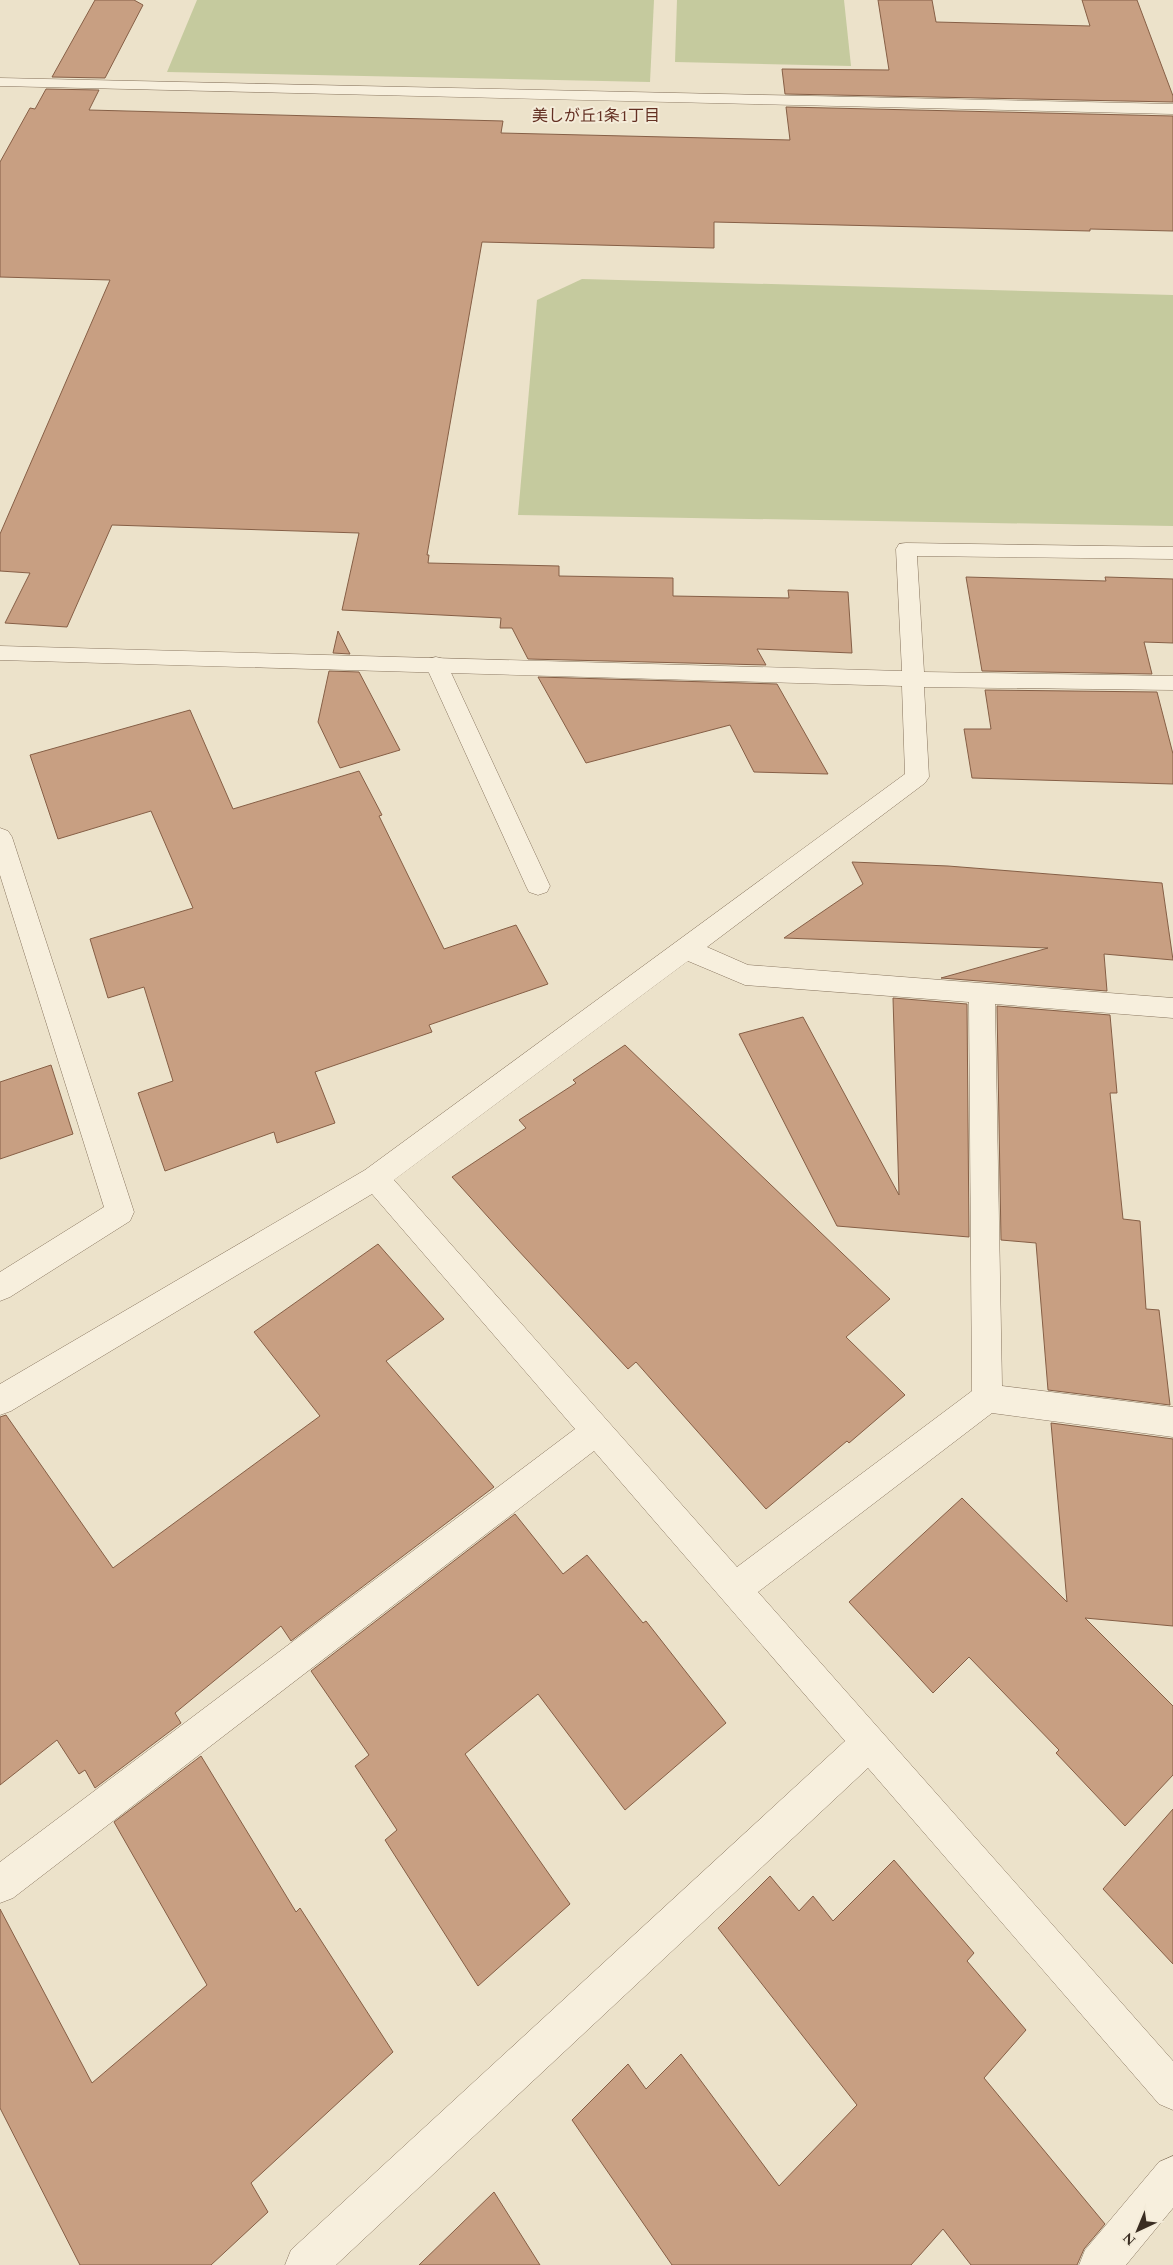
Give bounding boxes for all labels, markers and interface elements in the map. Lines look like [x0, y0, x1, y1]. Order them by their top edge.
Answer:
district label: 美しが丘1条1丁目 [532, 104, 660, 128]
north arrow [1113, 2205, 1163, 2255]
text: N [1118, 2227, 1141, 2251]

